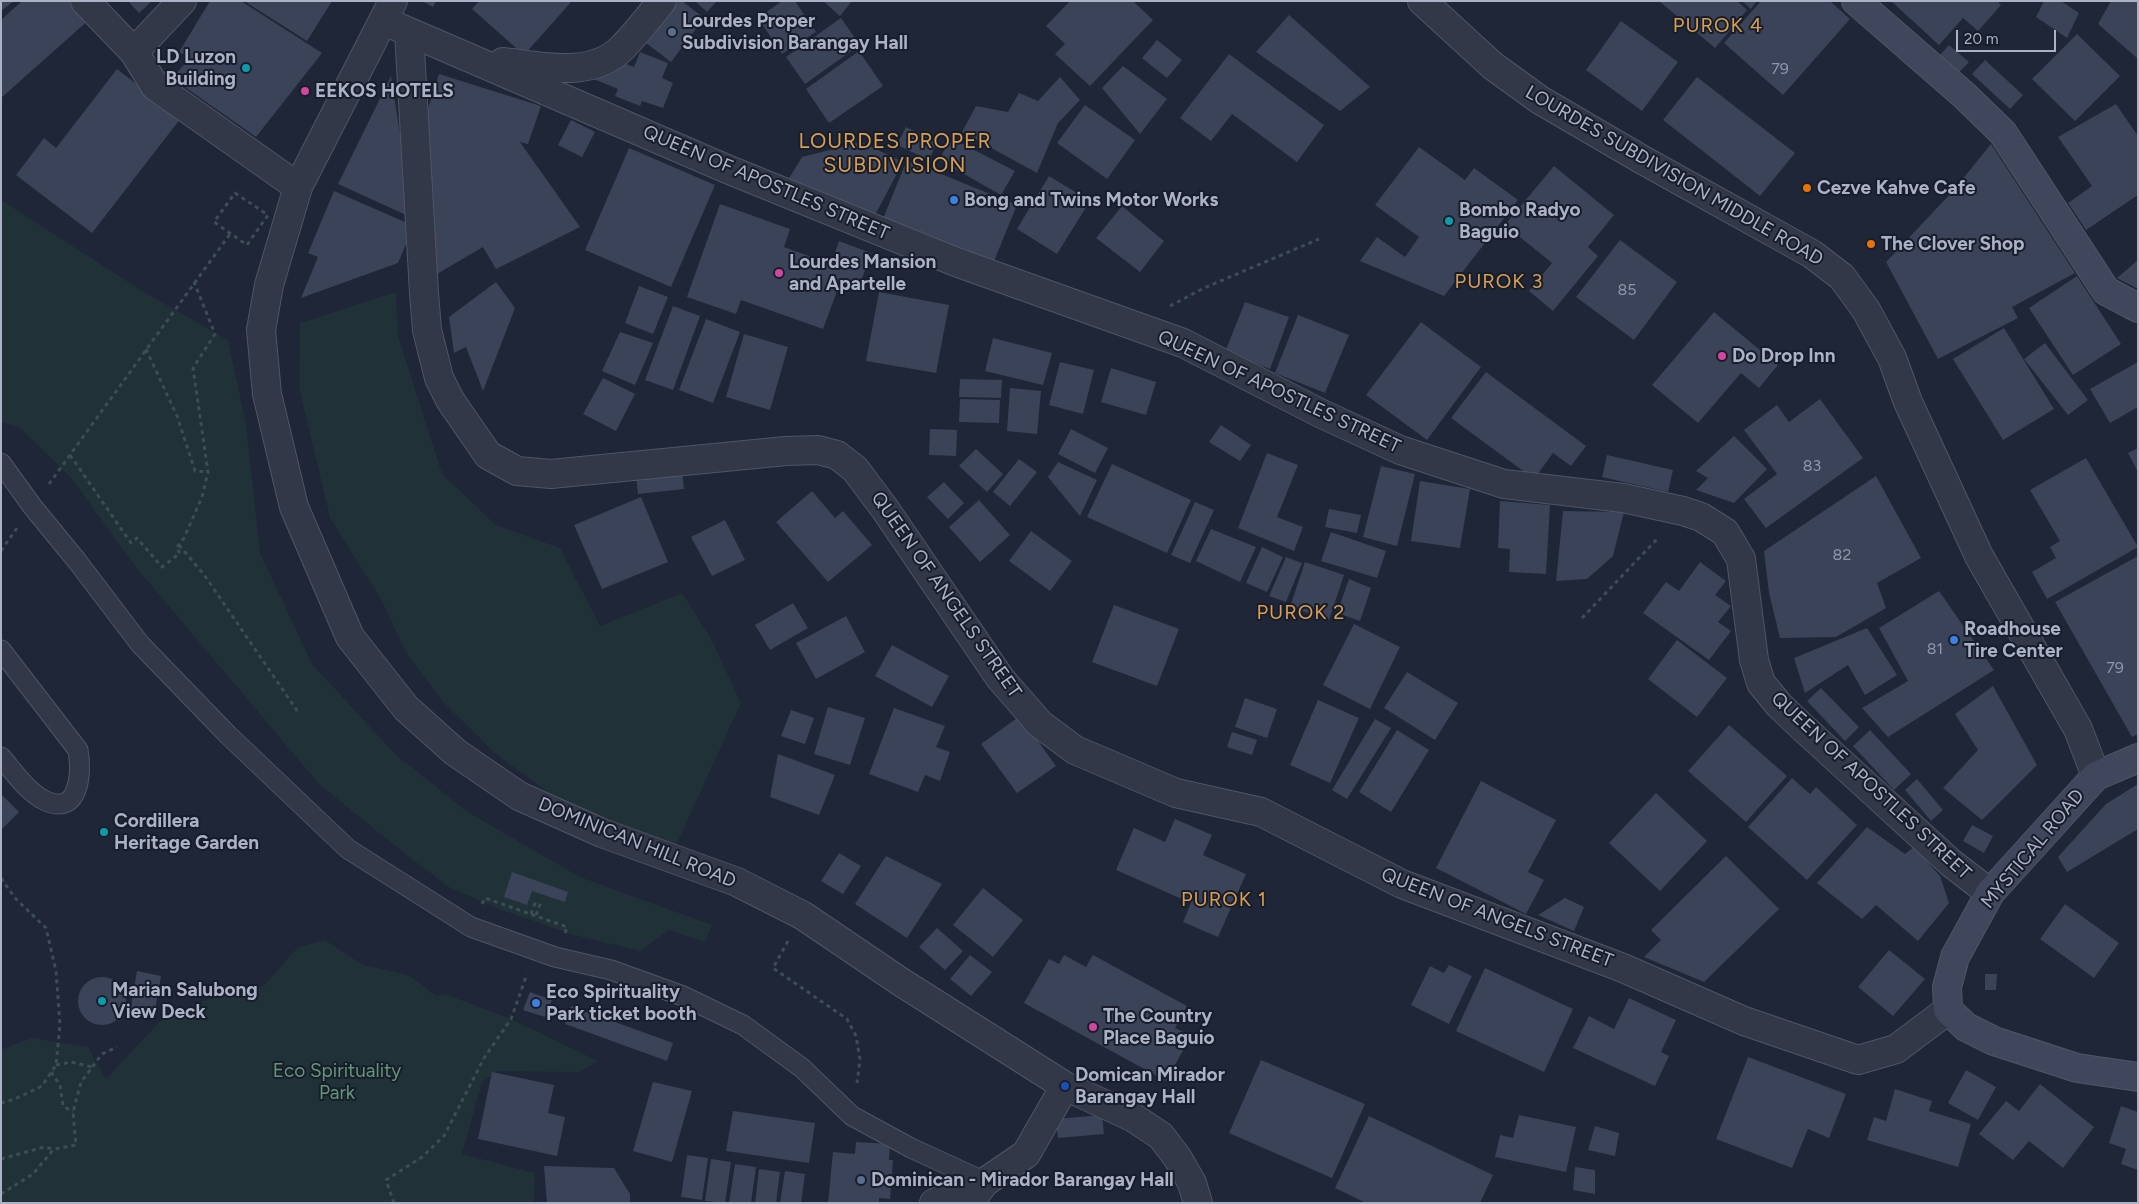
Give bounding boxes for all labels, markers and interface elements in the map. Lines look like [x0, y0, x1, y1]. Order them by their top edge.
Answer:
place label: Lourdes Proper Subdivision Barangay Hall [682, 10, 908, 54]
district label: PUROK 4 [1672, 14, 1764, 38]
scale bar [1959, 20, 2059, 52]
marker: Lourdes Proper Subdivision Barangay Hall [666, 26, 678, 38]
text: 20 m [1964, 30, 1998, 48]
place label: LD Luzon Building [156, 46, 236, 90]
house number: 79 [1771, 59, 1789, 79]
marker: LD Luzon Building [240, 62, 252, 74]
place label: EEKOS HOTELS [315, 80, 454, 102]
street label: LOURDES SUBDIVISION MIDDLE ROAD [1521, 81, 1827, 271]
marker: EEKOS HOTELS [299, 85, 311, 97]
street label: QUEEN OF APOSTLES STREET [639, 121, 893, 245]
district label: LOURDES PROPER SUBDIVISION [797, 129, 993, 179]
place label: Cezve Kahve Cafe [1817, 177, 1975, 199]
marker: Cezve Kahve Cafe [1801, 182, 1813, 194]
place label: Bong and Twins Motor Works [964, 189, 1218, 211]
marker: Bong and Twins Motor Works [948, 194, 960, 206]
place label: Bombo Radyo Baguio [1459, 199, 1580, 243]
marker: Bombo Radyo Baguio [1443, 215, 1455, 227]
place label: The Clover Shop [1881, 233, 2024, 255]
marker: The Clover Shop [1865, 238, 1877, 250]
place label: Lourdes Mansion and Apartelle [789, 251, 936, 295]
marker: Lourdes Mansion and Apartelle [773, 267, 785, 279]
district label: PUROK 3 [1454, 270, 1544, 294]
house number: 85 [1617, 280, 1637, 300]
street label: QUEEN OF APOSTLES STREET [1154, 326, 1404, 458]
place label: Do Drop Inn [1732, 345, 1835, 367]
marker: Do Drop Inn [1716, 350, 1728, 362]
house number: 83 [1803, 456, 1821, 476]
street label: QUEEN OF ANGELS STREET [866, 488, 1026, 702]
house number: 82 [1833, 545, 1851, 565]
district label: PUROK 2 [1256, 601, 1346, 625]
place label: Roadhouse Tire Center [1964, 618, 2063, 662]
marker: Roadhouse Tire Center [1948, 634, 1960, 646]
house number: 81 [1927, 639, 1943, 659]
house number: 79 [2106, 658, 2124, 678]
street label: QUEEN OF APOSTLES STREET [1766, 687, 1976, 885]
street label: MYSTICAL ROAD [1977, 785, 2089, 913]
street label: DOMINICAN HILL ROAD [535, 793, 739, 893]
place label: Cordillera Heritage Garden [114, 810, 259, 854]
marker: Cordillera Heritage Garden [98, 826, 110, 838]
street label: QUEEN OF ANGELS STREET [1378, 863, 1616, 973]
district label: PUROK 1 [1180, 888, 1268, 912]
place label: Marian Salubong View Deck [112, 979, 258, 1023]
place label: Eco Spirituality Park ticket booth [546, 981, 697, 1025]
marker: Marian Salubong View Deck [96, 995, 108, 1007]
marker: Eco Spirituality Park ticket booth [530, 997, 542, 1009]
place label: The Country Place Baguio [1103, 1005, 1215, 1049]
marker: The Country Place Baguio [1087, 1021, 1099, 1033]
park label: Eco Spirituality Park [273, 1060, 401, 1104]
place label: Domican Mirador Barangay Hall [1075, 1064, 1225, 1108]
marker: Domican Mirador Barangay Hall [1059, 1080, 1071, 1092]
place label: Dominican - Mirador Barangay Hall [871, 1169, 1174, 1191]
marker: Dominican - Mirador Barangay Hall [855, 1174, 867, 1186]

